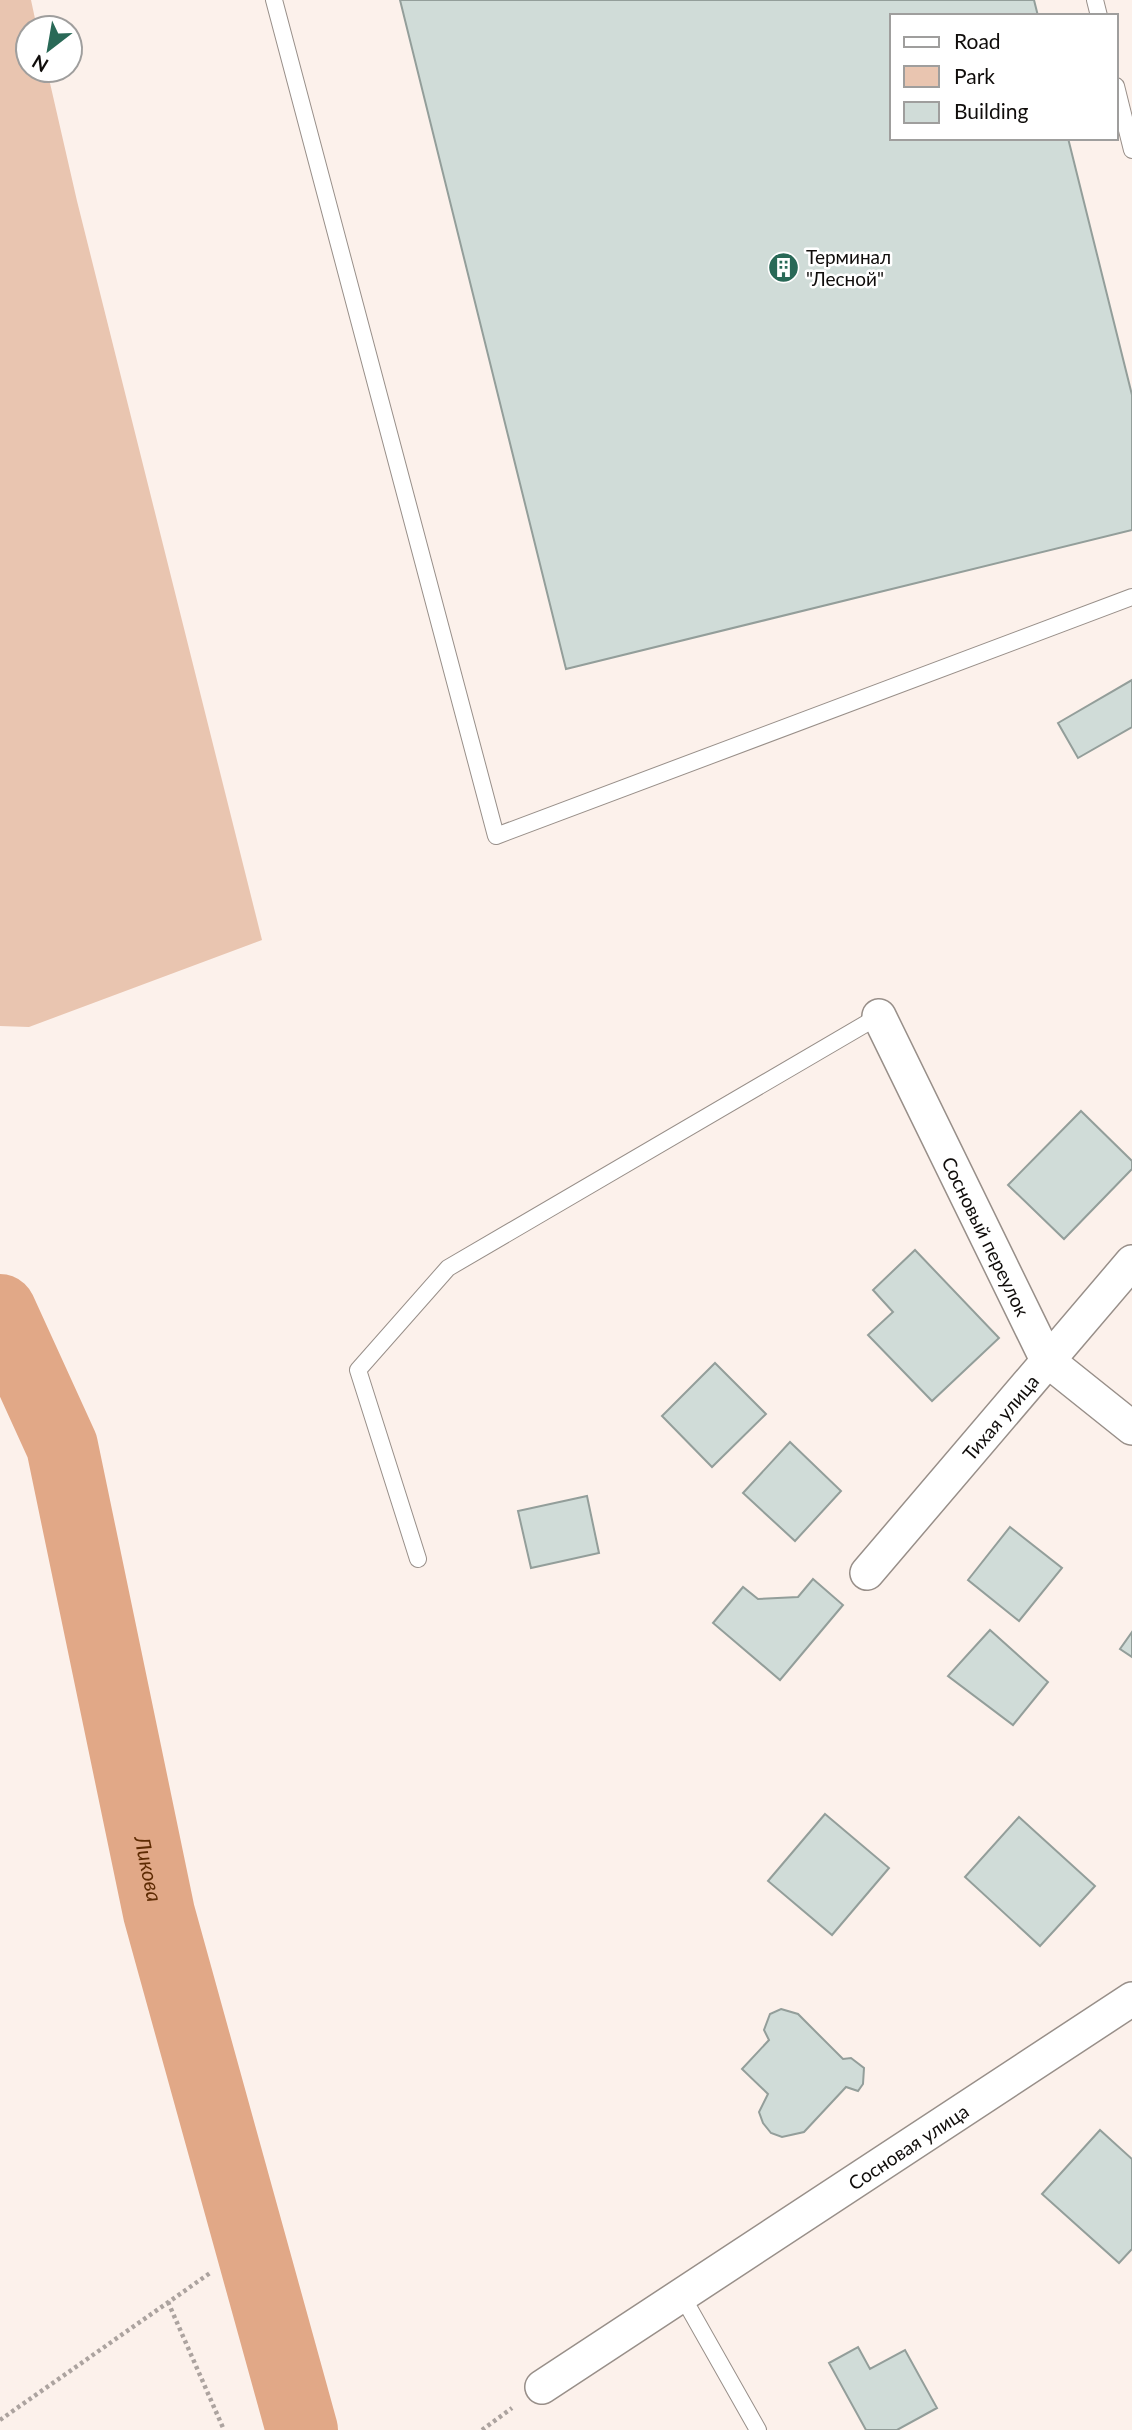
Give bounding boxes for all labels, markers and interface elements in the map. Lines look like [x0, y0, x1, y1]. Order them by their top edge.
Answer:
north arrow [14, 14, 84, 84]
legend [890, 14, 1118, 140]
text: Road [954, 28, 1001, 53]
text: N [28, 50, 52, 78]
text: Park [954, 63, 995, 88]
text: Building [954, 98, 1029, 123]
place label: Терминал "Лесной" [806, 245, 891, 290]
building icon: Терминал "Лесной" [766, 250, 800, 284]
street label: Сосновый переулок [938, 1153, 1035, 1320]
street label: Тихая улица [957, 1369, 1043, 1464]
water label: Ликова [131, 1832, 169, 1904]
street label: Сосновая улица [844, 2099, 972, 2194]

